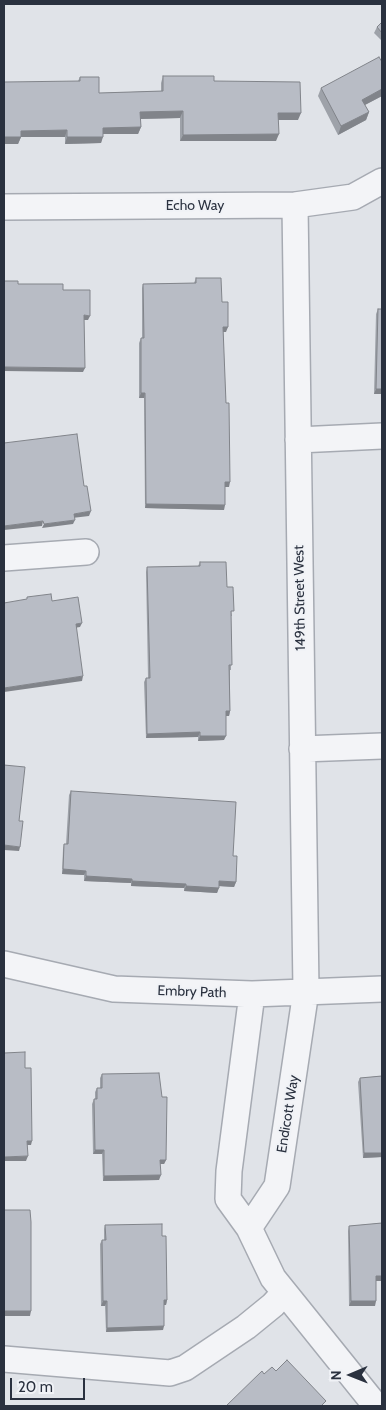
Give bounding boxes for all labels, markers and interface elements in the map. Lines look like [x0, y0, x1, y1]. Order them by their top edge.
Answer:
street label: Echo Way [166, 198, 224, 214]
street label: 149th Street West [291, 545, 309, 651]
street label: Embry Path [157, 982, 227, 1002]
street label: Endicott Way [274, 1074, 302, 1154]
north arrow [326, 1350, 376, 1400]
scale bar [12, 1368, 88, 1400]
text: N [327, 1370, 345, 1380]
text: 20 m [18, 1378, 53, 1396]

